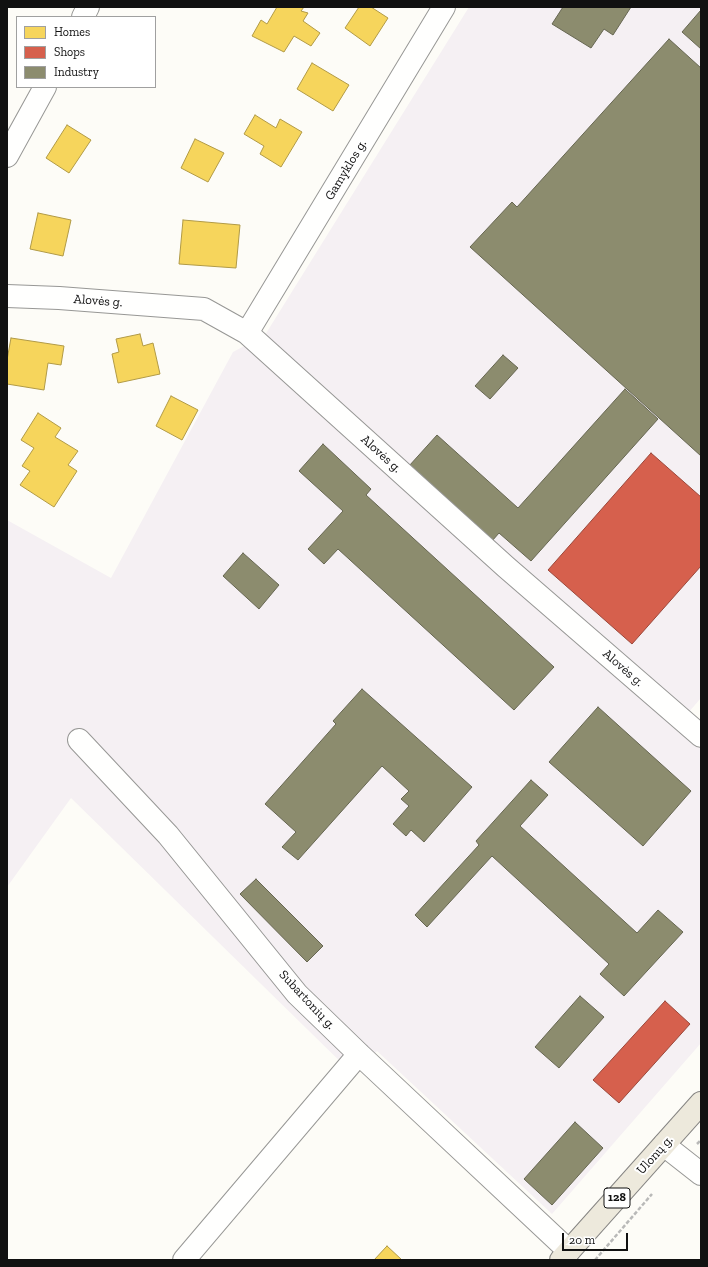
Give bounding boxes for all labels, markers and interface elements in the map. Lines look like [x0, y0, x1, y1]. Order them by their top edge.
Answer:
legend [16, 16, 156, 88]
text: Homes [54, 25, 90, 39]
text: Shops [54, 45, 85, 59]
text: Industry [54, 65, 99, 79]
street label: Gamyklos g. [322, 137, 370, 203]
street label: Alovės g. [73, 292, 123, 310]
street label: Alovės g. [358, 432, 404, 476]
street label: Alovės g. [599, 646, 647, 690]
street label: Subartonių g. [276, 967, 338, 1033]
street label: Ulonų g. [634, 1132, 676, 1178]
road number: 128 [604, 1188, 630, 1208]
scale bar [564, 1225, 630, 1251]
text: 20 m [569, 1233, 595, 1247]

